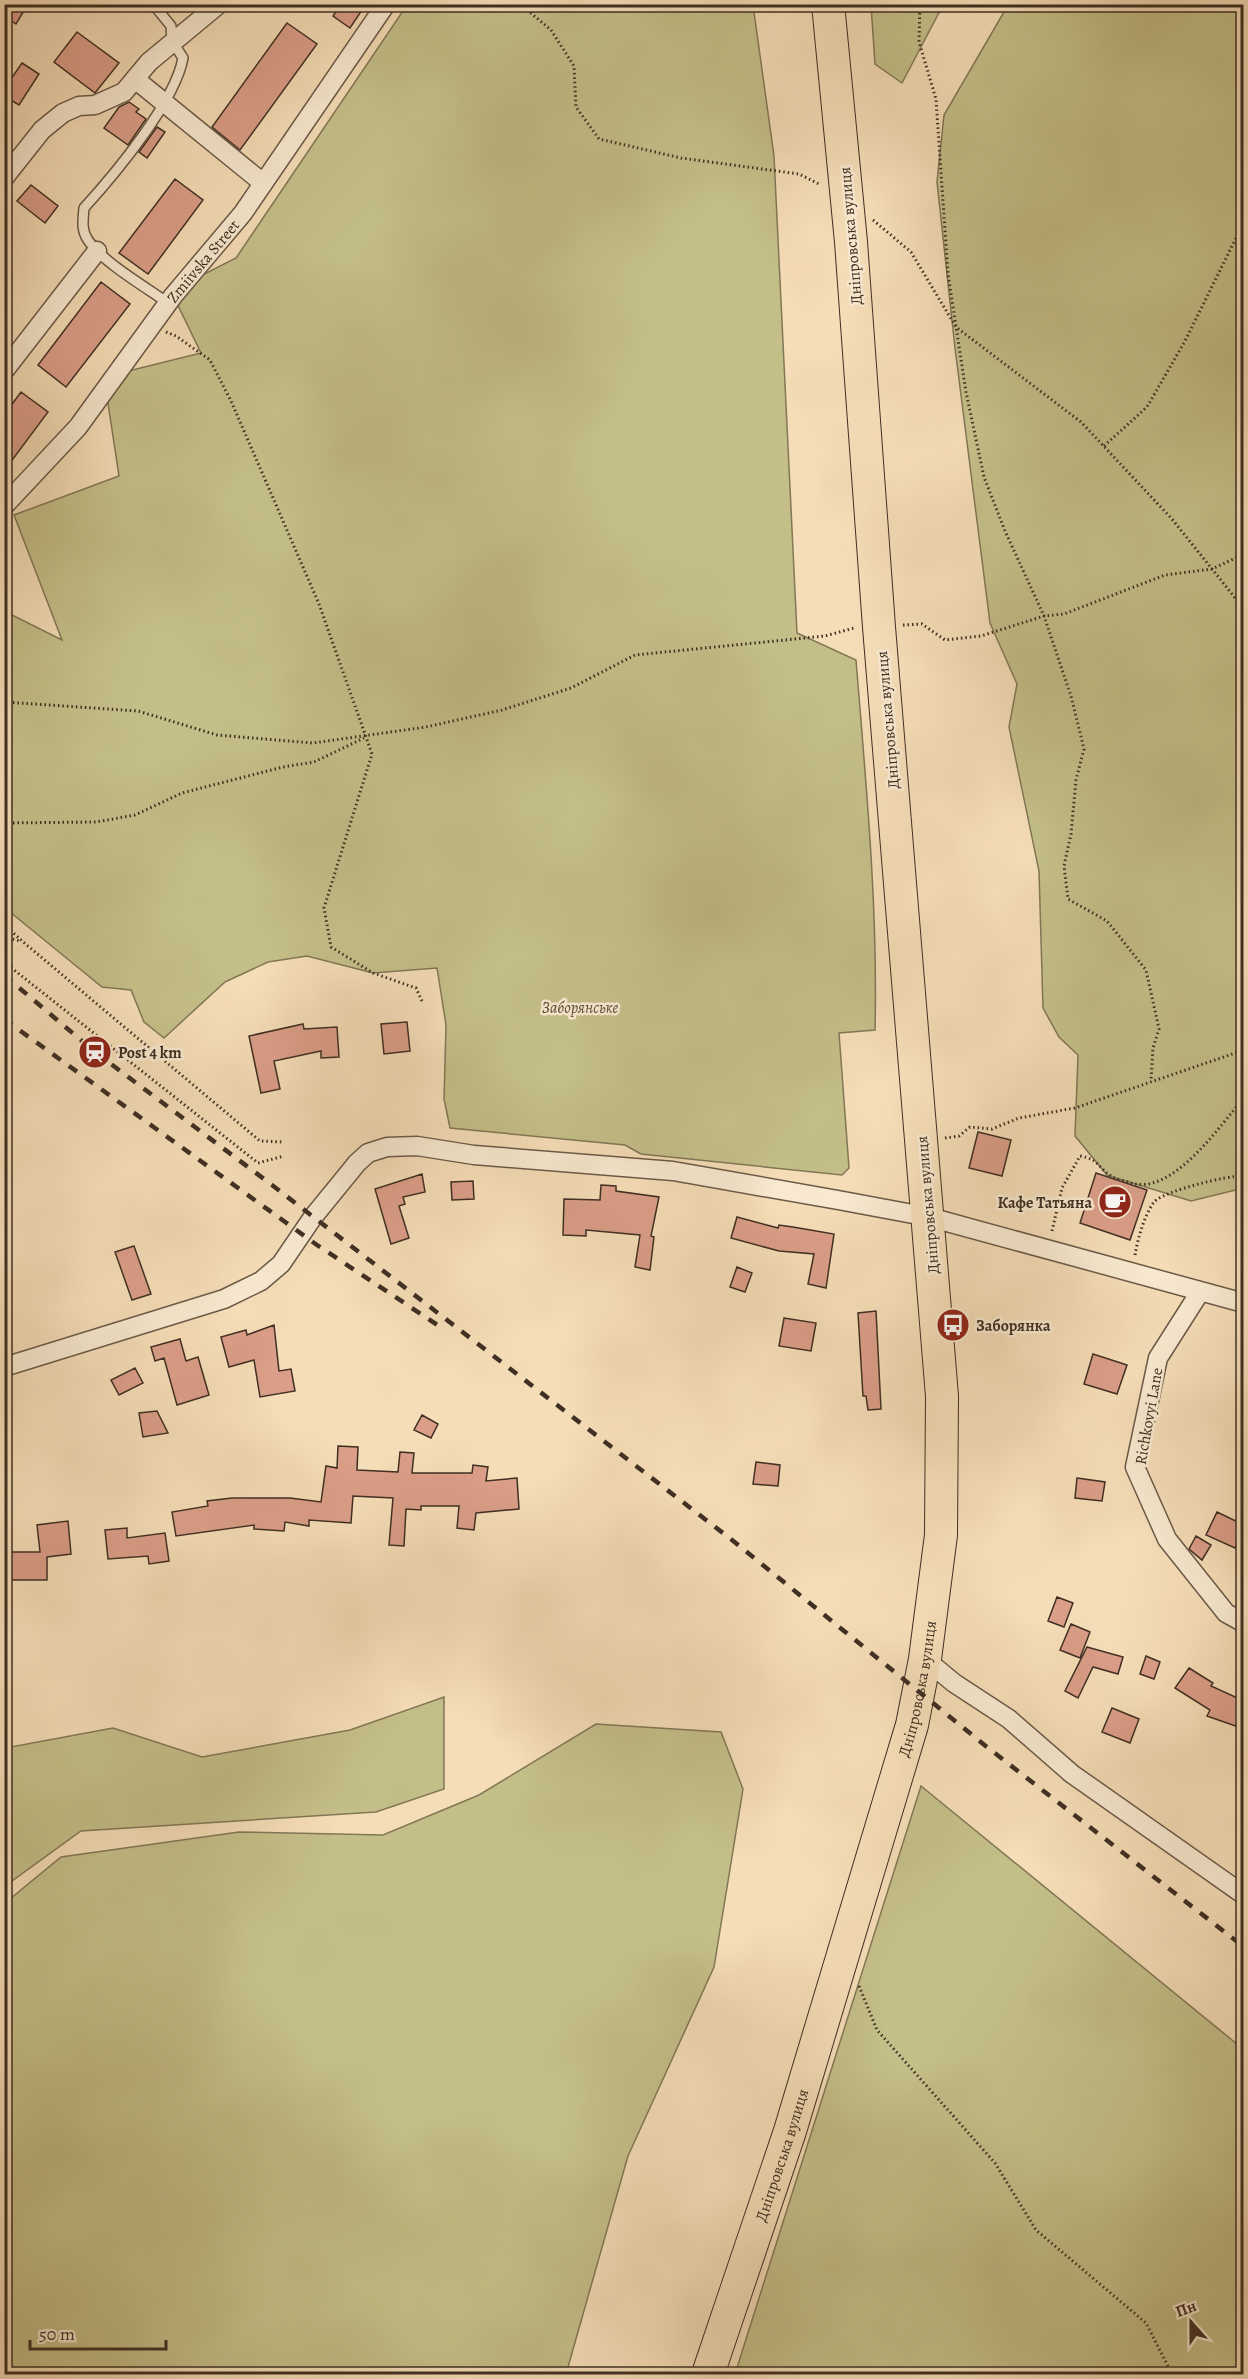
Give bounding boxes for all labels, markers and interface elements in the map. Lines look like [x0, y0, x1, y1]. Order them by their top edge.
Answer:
street label: Дніпровська вулиця [834, 166, 868, 306]
street label: Zmiivska Street [162, 215, 245, 307]
street label: Дніпровська вулиця [871, 650, 905, 790]
park label: Заборянське [542, 997, 618, 1019]
station icon: Post 4 km [77, 1034, 113, 1070]
place label: Post 4 km [118, 1042, 182, 1064]
street label: Дніпровська вулиця [911, 1135, 945, 1275]
cafe icon: Кафе Татьяна [1097, 1184, 1133, 1220]
place label: Кафе Татьяна [997, 1192, 1092, 1214]
bus stop icon: Заборянка [935, 1307, 971, 1343]
place label: Заборянка [976, 1315, 1051, 1337]
street label: Richkovyi Lane [1130, 1366, 1168, 1466]
street label: Дніпровська вулиця [893, 1619, 942, 1760]
street label: Дніпровська вулиця [750, 2086, 814, 2225]
north arrow [1161, 2292, 1221, 2352]
text: Пн [1172, 2295, 1200, 2323]
scale bar [30, 2313, 166, 2351]
text: 50 m [39, 2322, 75, 2346]

